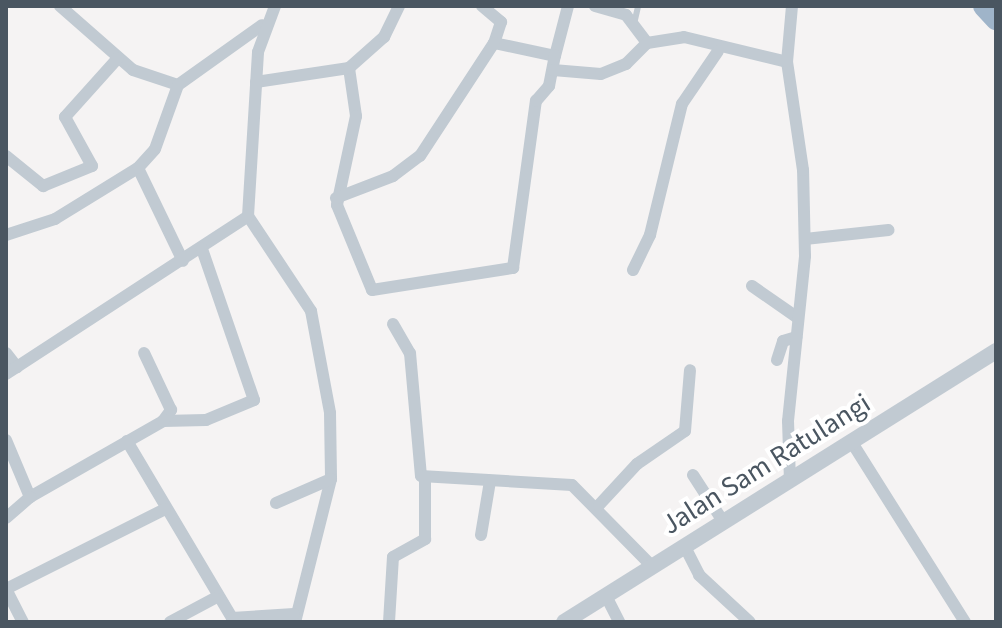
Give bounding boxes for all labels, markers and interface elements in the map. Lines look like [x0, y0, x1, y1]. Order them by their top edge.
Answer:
street label: Jalan Sam Ratulangi [656, 386, 876, 542]

